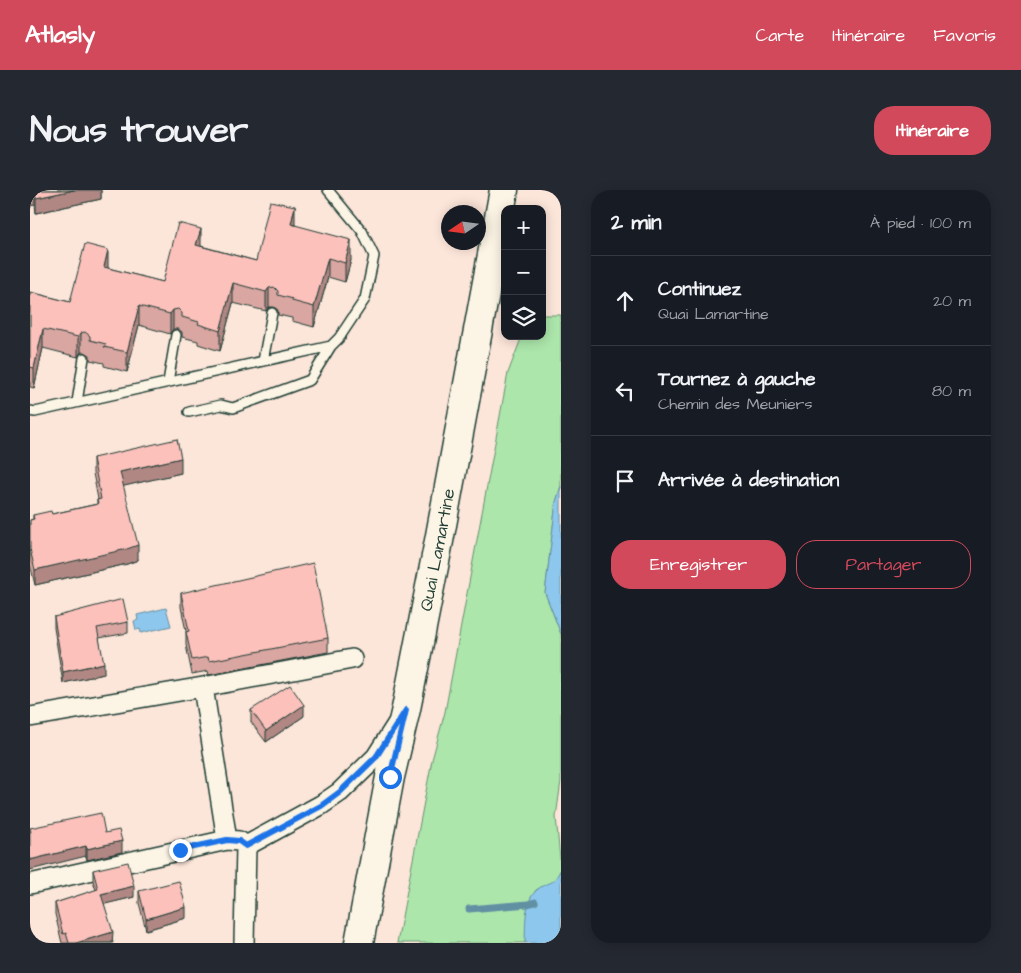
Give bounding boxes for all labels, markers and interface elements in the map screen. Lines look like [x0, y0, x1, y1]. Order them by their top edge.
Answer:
text: Atlasly [25, 18, 95, 52]
text: Carte [755, 23, 804, 48]
text: Itinéraire [832, 23, 905, 48]
text: Favoris [933, 23, 996, 48]
text: Nous trouver [30, 106, 248, 155]
button: Itinéraire [874, 106, 991, 155]
north arrow [441, 205, 486, 250]
map controls [501, 205, 546, 340]
button: + [501, 205, 546, 250]
text: 2 min [611, 208, 661, 237]
text: À pied · 100 m [870, 212, 971, 234]
button: − [501, 250, 546, 295]
text: Continuez [658, 276, 741, 303]
icon: ahead [611, 287, 639, 315]
text: 20 m [933, 290, 971, 312]
button: layers [501, 295, 546, 340]
text: Quai Lamartine [658, 303, 769, 325]
text: Tournez à gauche [658, 366, 816, 393]
icon: left [611, 377, 639, 405]
text: 80 m [932, 380, 971, 402]
text: Chemin des Meuniers [658, 393, 812, 415]
icon: arrive [611, 467, 639, 495]
text: Arrivée à destination [658, 467, 839, 494]
street label: Quai Lamartine [413, 486, 462, 613]
button: Enregistrer [611, 540, 786, 589]
button: Partager [796, 540, 971, 589]
route start [379, 766, 402, 789]
route end [169, 839, 192, 862]

